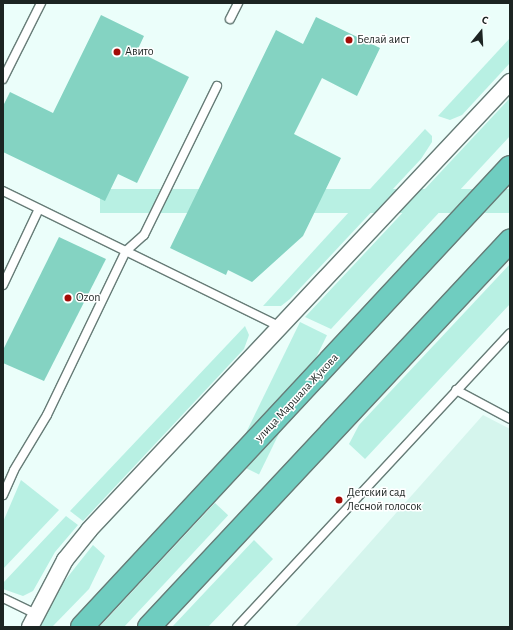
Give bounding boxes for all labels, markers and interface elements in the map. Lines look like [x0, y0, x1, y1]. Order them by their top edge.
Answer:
north arrow [461, 12, 501, 52]
text: С [480, 14, 489, 26]
place label: Белай аист [357, 33, 410, 47]
marker: Белай аист [344, 35, 354, 45]
place label: Авито [125, 45, 154, 59]
marker: Авито [112, 47, 122, 57]
place label: Ozon [76, 291, 100, 305]
marker: Ozon [63, 293, 73, 303]
street label: улица Маршала Жукова [252, 351, 342, 445]
place label: Детский сад Лесной голосок [347, 486, 422, 514]
marker: Детский сад Лесной голосок [334, 495, 344, 505]

